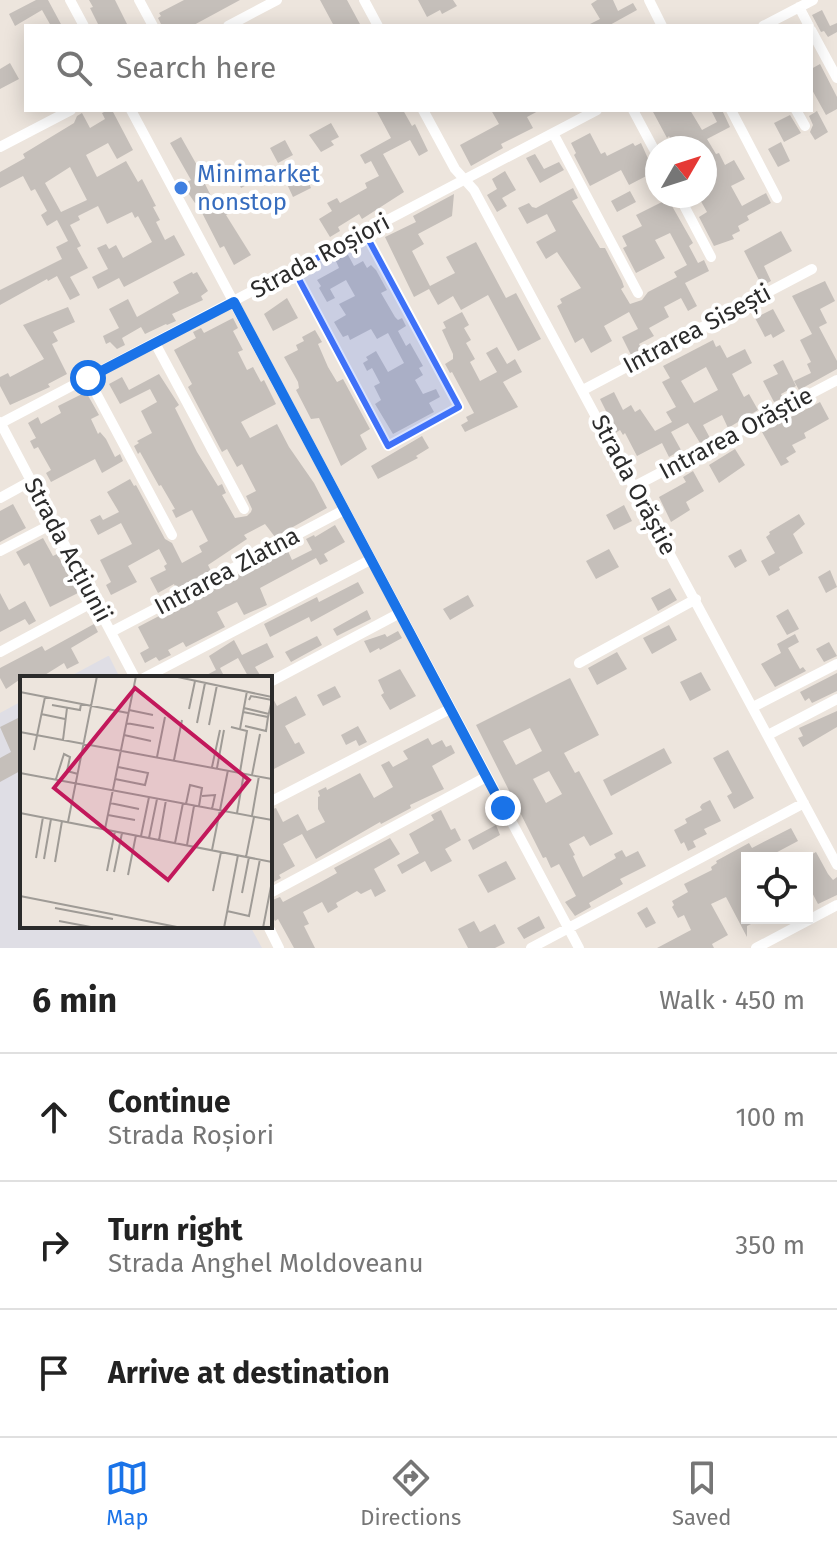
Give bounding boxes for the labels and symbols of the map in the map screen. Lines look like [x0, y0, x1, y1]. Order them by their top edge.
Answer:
north arrow [645, 136, 717, 208]
place label: Minimarket nonstop [197, 160, 320, 216]
marker: Minimarket nonstop [172, 179, 190, 197]
street label: Strada Roșiori [246, 208, 395, 305]
street label: Intrarea Sisești [619, 278, 776, 380]
route start [70, 360, 106, 396]
street label: Intrarea Orăștie [655, 381, 818, 486]
street label: Strada Orăștie [584, 410, 683, 560]
street label: Strada Acțiunii [17, 473, 118, 627]
street label: Intrarea Zlatna [150, 521, 304, 621]
inset map [20, 676, 272, 928]
route end [485, 790, 521, 826]

